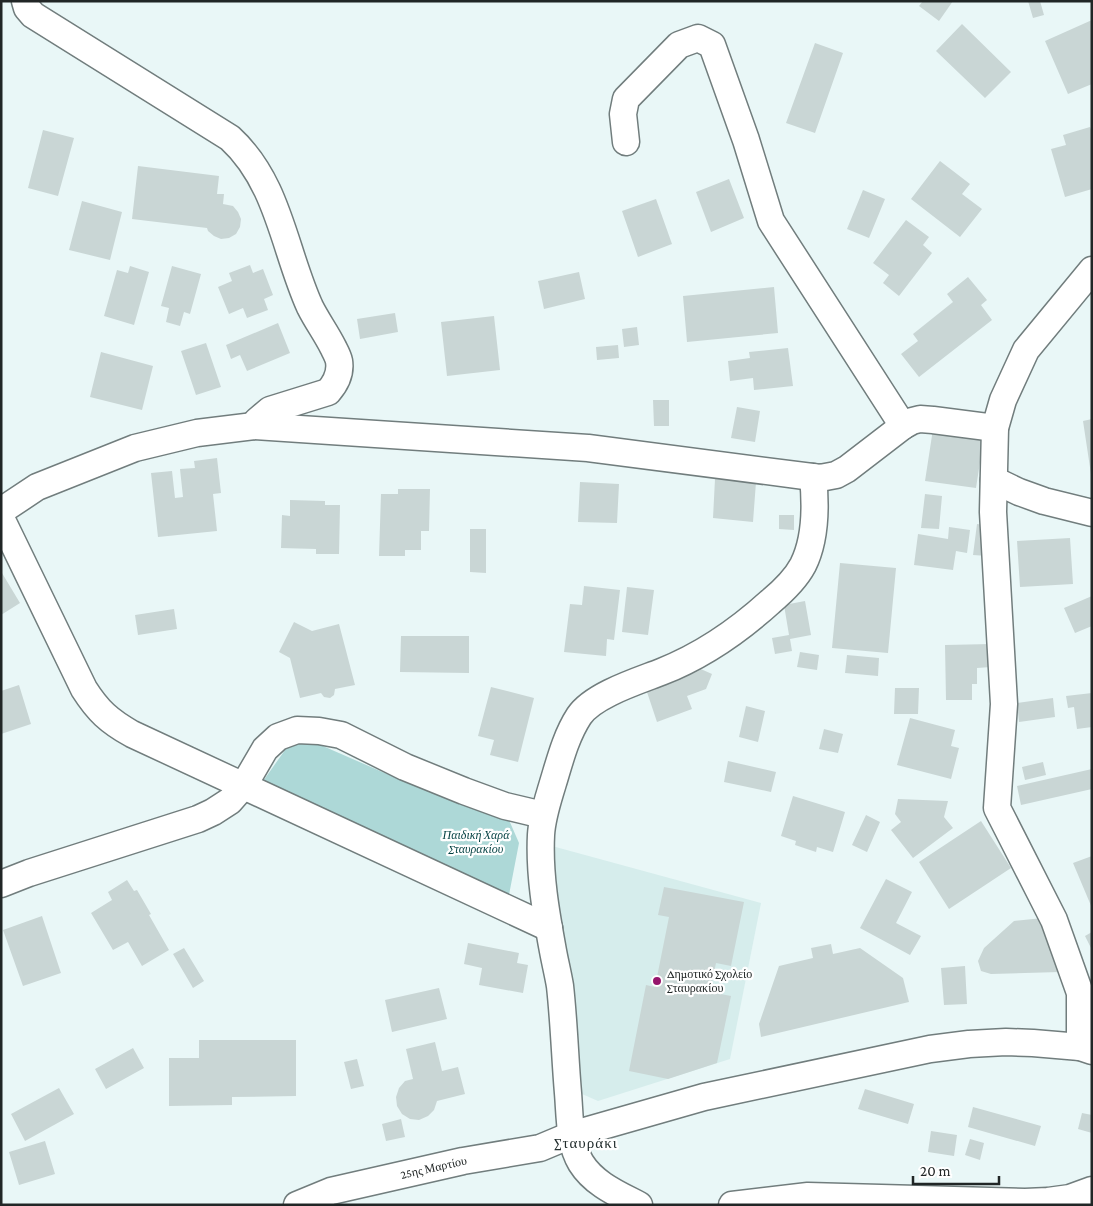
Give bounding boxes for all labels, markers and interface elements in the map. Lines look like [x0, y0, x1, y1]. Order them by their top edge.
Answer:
park label: Παιδική Χαρά Σταυρακίου [442, 828, 510, 856]
place label: Δημοτικό Σχολείο Σταυρακίου [667, 967, 752, 995]
marker: Δημοτικό Σχολείο Σταυρακίου [651, 975, 663, 987]
district label: Σταυράκι [554, 1135, 618, 1151]
street label: 25ης Μαρτίου [399, 1153, 468, 1182]
scale bar [913, 1154, 999, 1186]
text: 20 m [920, 1163, 951, 1179]

